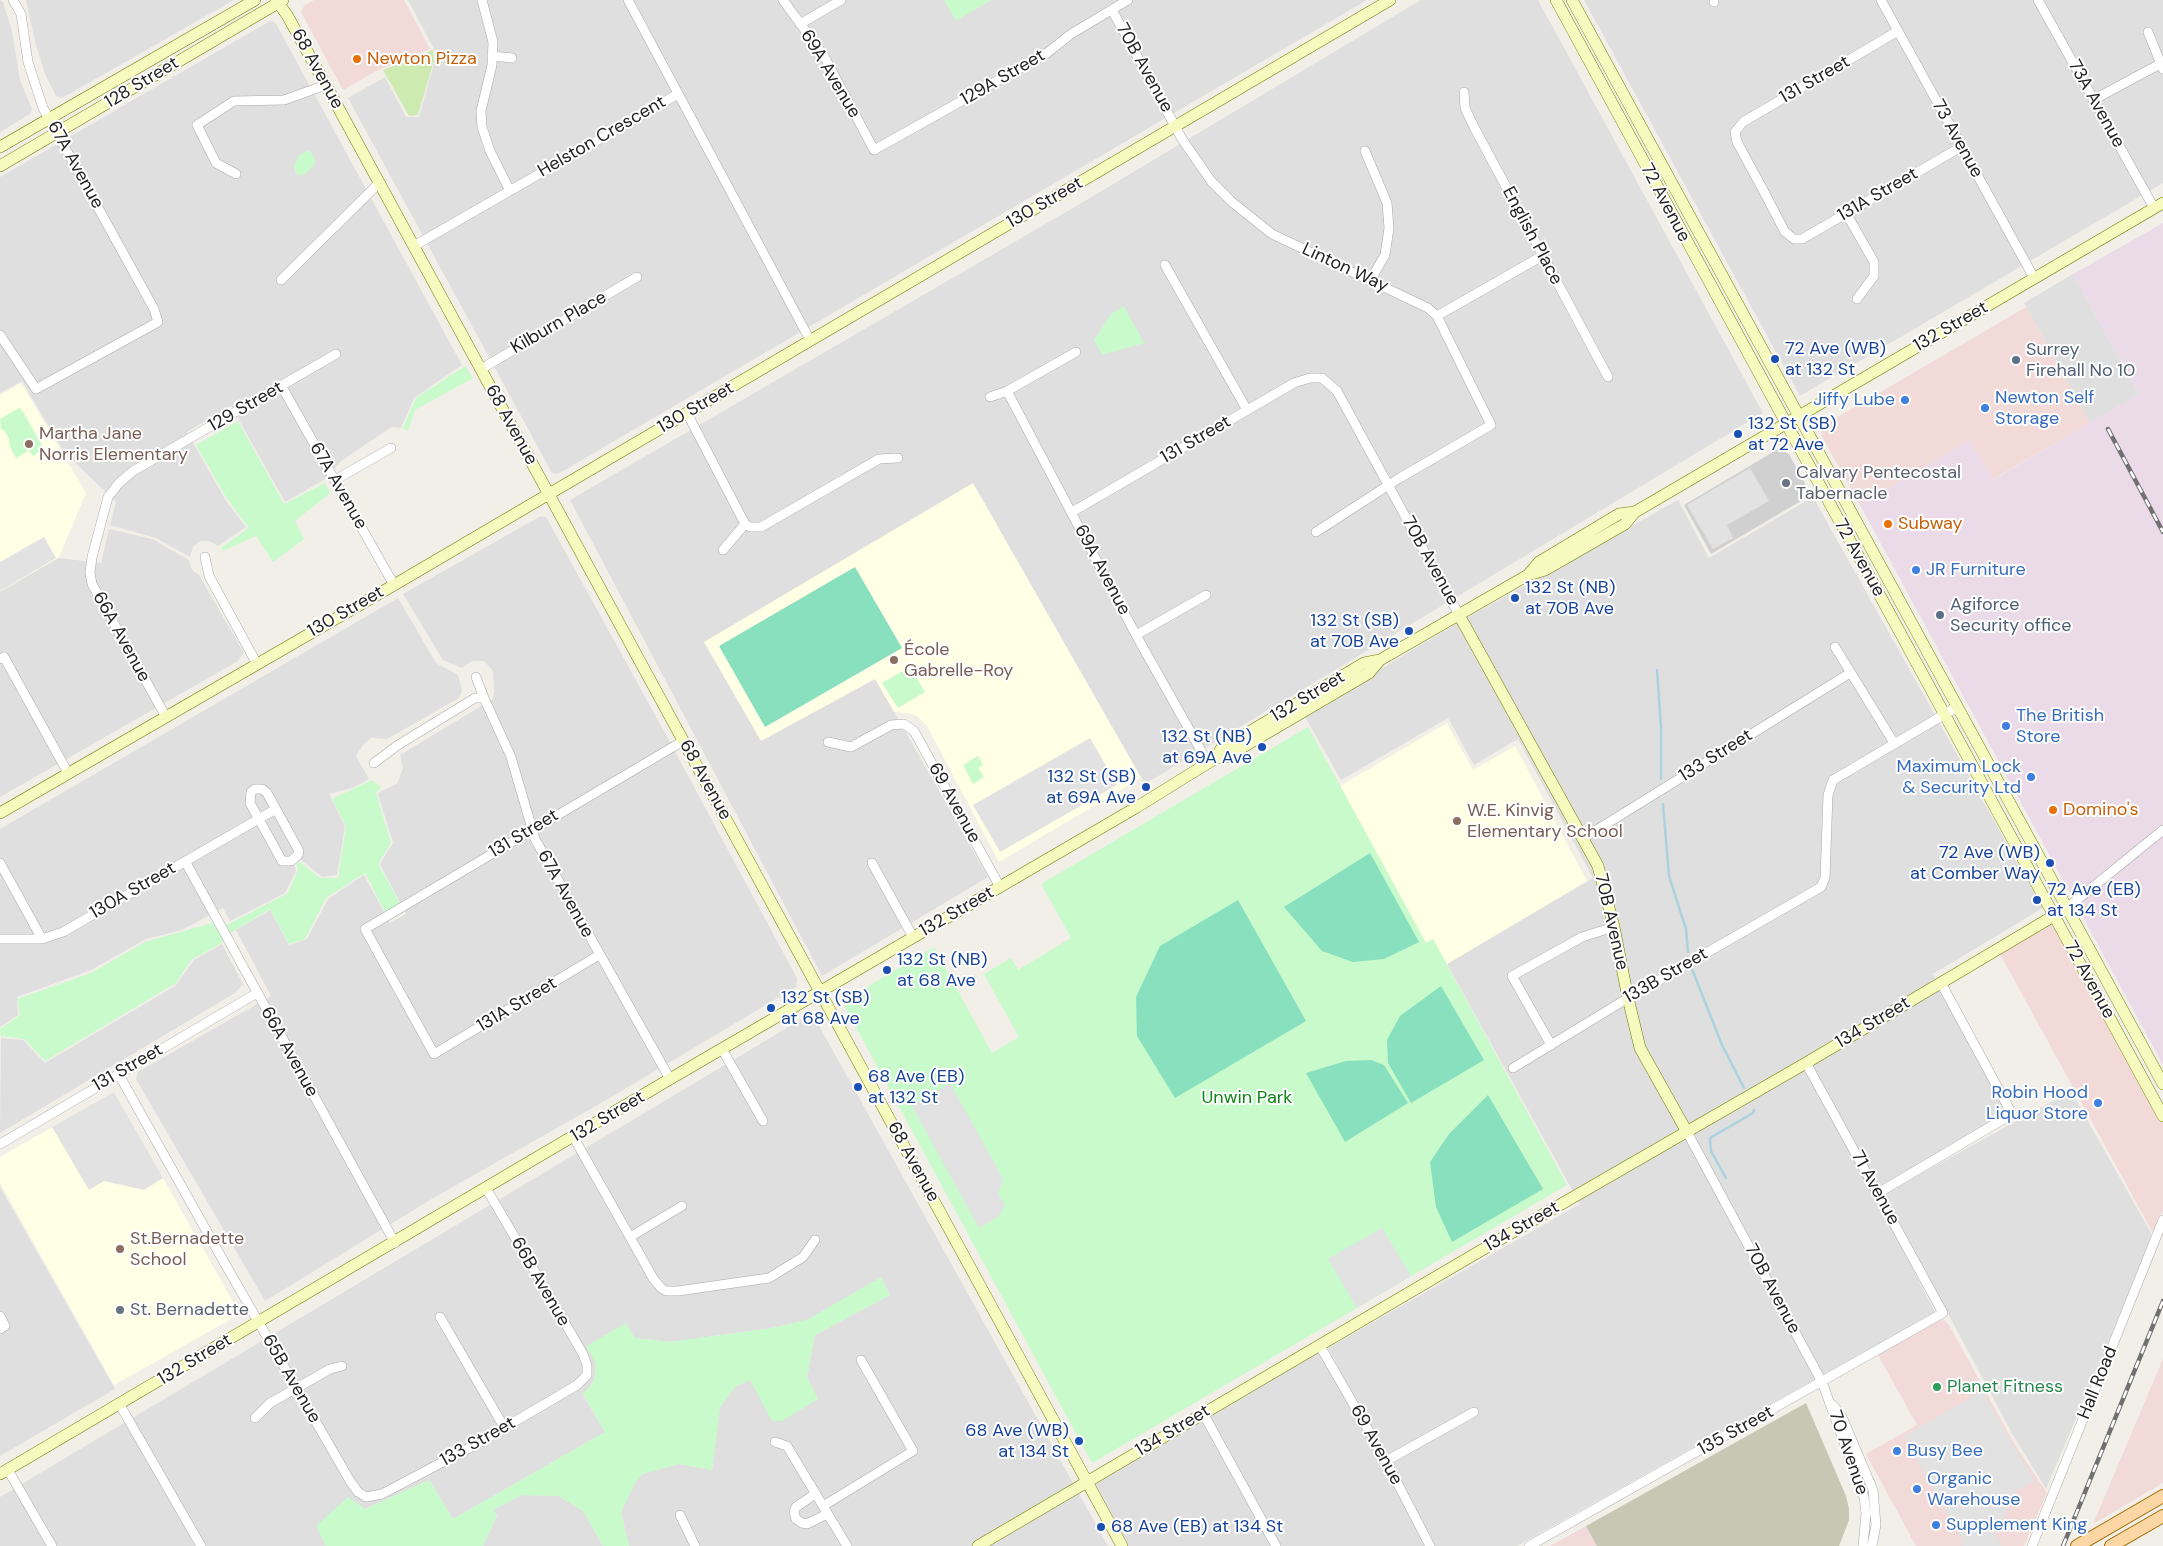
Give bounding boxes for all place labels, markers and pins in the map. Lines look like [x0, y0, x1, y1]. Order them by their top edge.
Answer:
place label: Newton Pizza [367, 48, 477, 70]
marker: Newton Pizza [351, 53, 363, 65]
place label: 72 Ave (WB) at 132 St [1785, 338, 1886, 380]
place label: Surrey Firehall No 10 [2026, 339, 2135, 382]
marker: 72 Ave (WB) at 132 St [1769, 353, 1781, 365]
marker: Surrey Firehall No 10 [2010, 354, 2022, 366]
place label: Newton Self Storage [1995, 387, 2094, 429]
place label: Jiffy Lube [1813, 389, 1895, 411]
marker: Jiffy Lube [1899, 394, 1911, 406]
marker: Newton Self Storage [1979, 402, 1991, 414]
place label: 132 St (SB) at 72 Ave [1748, 413, 1836, 456]
place label: Martha Jane Norris Elementary [39, 423, 188, 466]
marker: 132 St (SB) at 72 Ave [1732, 428, 1744, 440]
marker: Martha Jane Norris Elementary [23, 438, 35, 450]
place label: Calvary Pentecostal Tabernacle [1796, 462, 1961, 504]
marker: Calvary Pentecostal Tabernacle [1780, 477, 1792, 489]
place label: Subway [1898, 513, 1963, 535]
marker: Subway [1882, 518, 1894, 530]
place label: JR Furniture [1926, 559, 2026, 581]
marker: JR Furniture [1910, 564, 1922, 576]
place label: 132 St (NB) at 70B Ave [1525, 577, 1615, 620]
marker: 132 St (NB) at 70B Ave [1509, 592, 1521, 604]
place label: Agiforce Security office [1950, 594, 2072, 636]
marker: Agiforce Security office [1934, 609, 1946, 621]
place label: 132 St (SB) at 70B Ave [1310, 610, 1399, 652]
marker: 132 St (SB) at 70B Ave [1403, 625, 1415, 637]
place label: École Gabrelle-Roy [904, 639, 1013, 682]
marker: École Gabrelle-Roy [888, 654, 900, 666]
place label: The British Store [2016, 705, 2104, 748]
marker: The British Store [2000, 720, 2012, 732]
place label: 132 St (NB) at 69A Ave [1162, 726, 1252, 769]
marker: 132 St (NB) at 69A Ave [1256, 741, 1268, 753]
place label: Maximum Lock & Security Ltd [1896, 756, 2021, 799]
place label: 132 St (SB) at 69A Ave [1046, 766, 1136, 809]
marker: Maximum Lock & Security Ltd [2025, 771, 2037, 783]
marker: 132 St (SB) at 69A Ave [1140, 781, 1152, 793]
place label: Domino's [2063, 799, 2139, 821]
place label: W.E. Kinvig Elementary School [1467, 800, 1623, 842]
marker: Domino's [2047, 804, 2059, 816]
marker: W.E. Kinvig Elementary School [1451, 815, 1463, 827]
place label: 72 Ave (WB) at Comber Way [1910, 842, 2040, 884]
marker: 72 Ave (WB) at Comber Way [2044, 857, 2056, 869]
place label: 72 Ave (EB) at 134 St [2047, 879, 2141, 922]
marker: 72 Ave (EB) at 134 St [2031, 894, 2043, 906]
place label: 132 St (NB) at 68 Ave [897, 949, 987, 992]
marker: 132 St (NB) at 68 Ave [881, 964, 893, 976]
place label: 132 St (SB) at 68 Ave [781, 987, 869, 1030]
marker: 132 St (SB) at 68 Ave [765, 1002, 777, 1014]
place label: 68 Ave (EB) at 132 St [868, 1066, 965, 1108]
marker: 68 Ave (EB) at 132 St [852, 1081, 864, 1093]
place label: Robin Hood Liquor Store [1986, 1082, 2088, 1124]
marker: Robin Hood Liquor Store [2092, 1097, 2104, 1109]
place label: St.Bernadette School [130, 1228, 244, 1270]
marker: St.Bernadette School [114, 1243, 126, 1255]
place label: St. Bernadette [130, 1299, 249, 1321]
marker: St. Bernadette [114, 1304, 126, 1316]
place label: Planet Fitness [1947, 1376, 2063, 1398]
marker: Planet Fitness [1931, 1381, 1943, 1393]
place label: 68 Ave (WB) at 134 St [965, 1420, 1069, 1462]
marker: 68 Ave (WB) at 134 St [1073, 1435, 1085, 1447]
place label: Busy Bee [1907, 1440, 1983, 1462]
marker: Busy Bee [1891, 1445, 1903, 1457]
place label: Organic Warehouse [1927, 1468, 2020, 1510]
marker: Organic Warehouse [1911, 1483, 1923, 1495]
place label: Supplement King [1946, 1514, 2087, 1536]
place label: 68 Ave (EB) at 134 St [1111, 1516, 1283, 1538]
marker: Supplement King [1930, 1519, 1942, 1531]
marker: 68 Ave (EB) at 134 St [1095, 1521, 1107, 1533]

